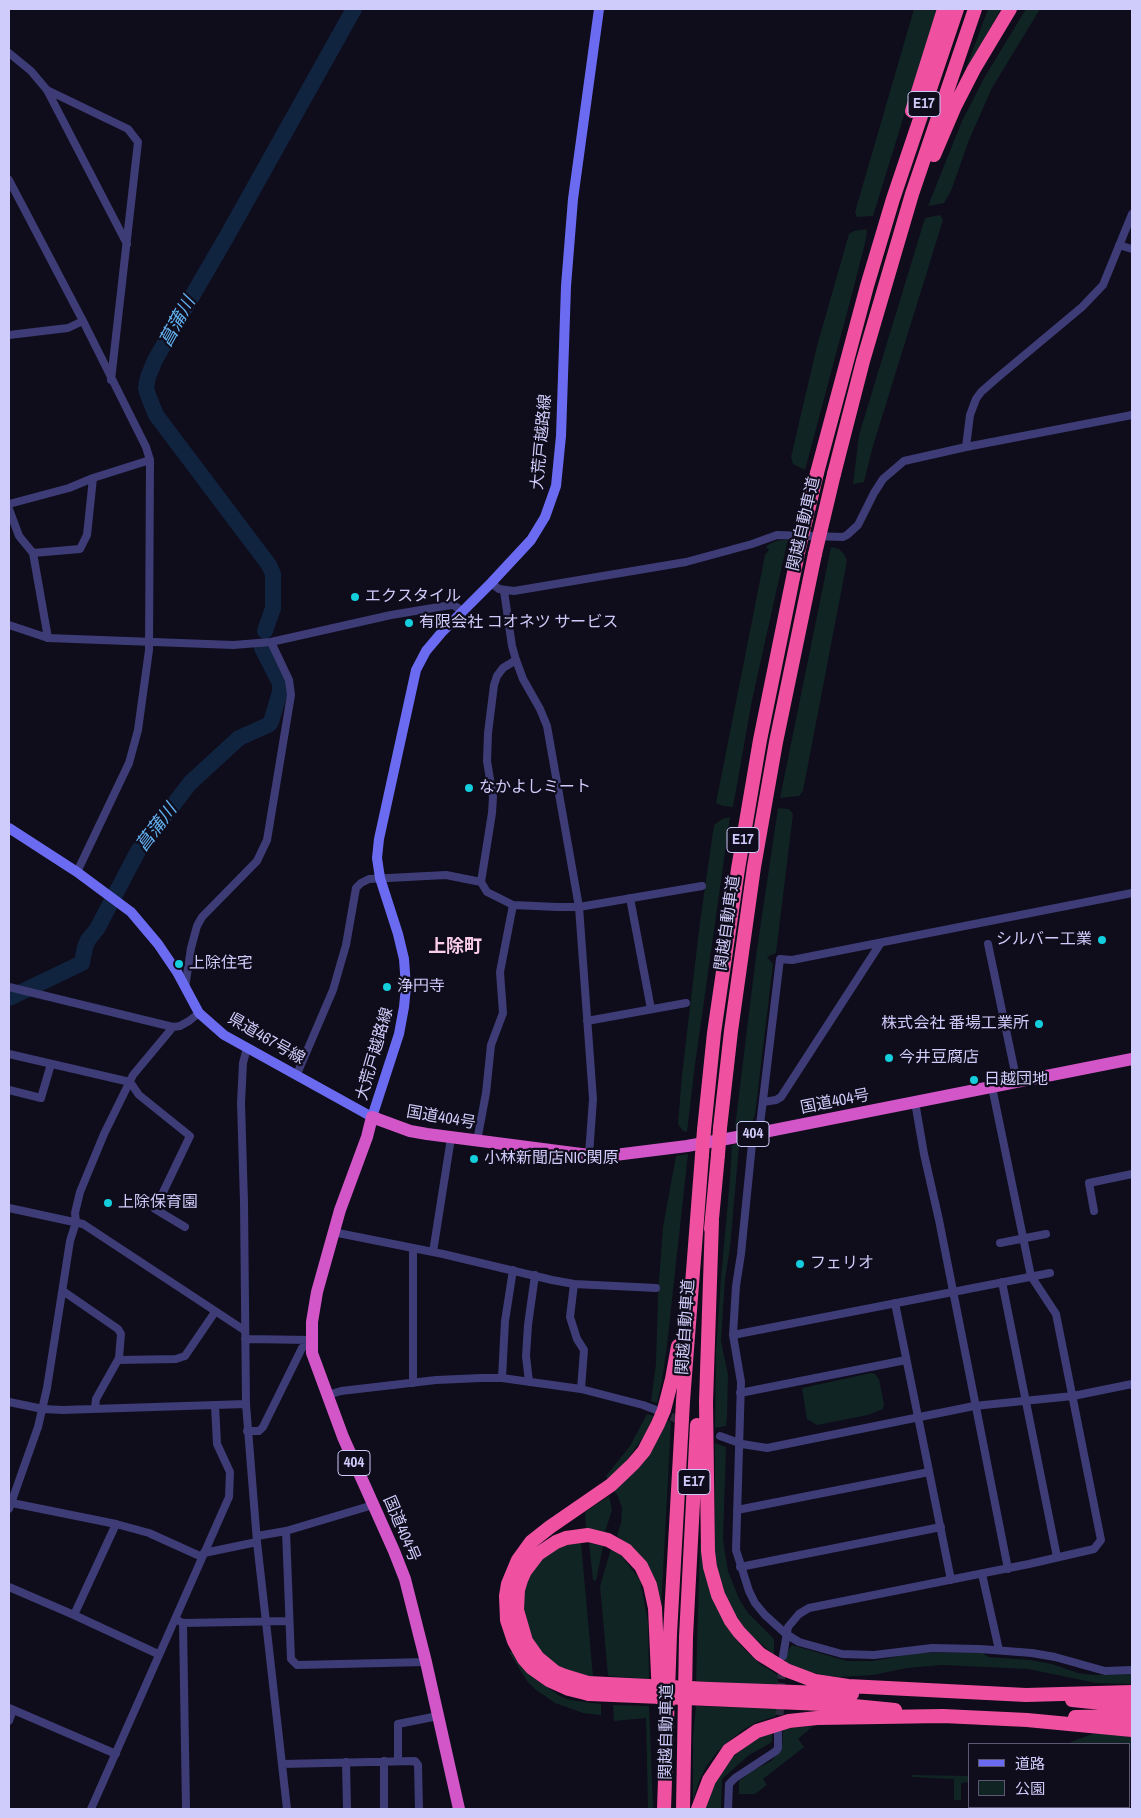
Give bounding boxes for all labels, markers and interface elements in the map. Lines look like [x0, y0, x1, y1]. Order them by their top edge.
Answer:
road number: E17 [908, 92, 940, 116]
water label: 菖蒲川 [155, 293, 201, 351]
street label: 大荒戸越路線 [528, 393, 556, 491]
street label: 関越自動車道 [784, 475, 824, 573]
place label: エクスタイル [365, 587, 461, 607]
marker: エクスタイル [349, 591, 361, 603]
place label: 有限会社 コオネツ サービス [419, 613, 618, 633]
marker: 有限会社 コオネツ サービス [403, 617, 415, 629]
place label: なかよしミート [479, 778, 591, 798]
marker: なかよしミート [463, 782, 475, 794]
water label: 菖蒲川 [132, 800, 182, 856]
road number: E17 [727, 828, 759, 852]
street label: 関越自動車道 [712, 874, 744, 972]
place label: シルバー工業 [996, 930, 1092, 950]
marker: シルバー工業 [1096, 934, 1108, 946]
district label: 上除町 [428, 936, 482, 958]
place label: 上除住宅 [189, 954, 253, 974]
marker: 上除住宅 [173, 958, 185, 970]
place label: 浄円寺 [397, 977, 445, 997]
marker: 浄円寺 [381, 981, 393, 993]
street label: 大荒戸越路線 [353, 1005, 397, 1103]
street label: 県道467号線 [224, 1009, 308, 1069]
place label: 株式会社 番場工業所 [881, 1014, 1029, 1034]
marker: 株式会社 番場工業所 [1033, 1018, 1045, 1030]
place label: 今井豆腐店 [899, 1048, 979, 1068]
marker: 今井豆腐店 [883, 1052, 895, 1064]
place label: 日越団地 [984, 1070, 1048, 1090]
marker: 日越団地 [968, 1074, 980, 1086]
street label: 国道404号 [799, 1086, 871, 1118]
street label: 国道404号 [405, 1102, 477, 1134]
road number: 404 [737, 1122, 769, 1146]
place label: 小林新聞店NIC関原 [484, 1149, 619, 1169]
marker: 小林新聞店NIC関原 [468, 1153, 480, 1165]
place label: 上除保育園 [118, 1193, 198, 1213]
marker: 上除保育園 [102, 1197, 114, 1209]
place label: フェリオ [810, 1254, 874, 1274]
marker: フェリオ [794, 1258, 806, 1270]
street label: 関越自動車道 [673, 1278, 699, 1376]
road number: 404 [338, 1450, 370, 1476]
road number: E17 [678, 1470, 710, 1494]
street label: 国道404号 [379, 1493, 423, 1565]
street label: 関越自動車道 [657, 1684, 677, 1780]
legend [968, 1743, 1131, 1808]
text: 道路 [1015, 1753, 1045, 1774]
text: 公園 [1015, 1778, 1045, 1799]

